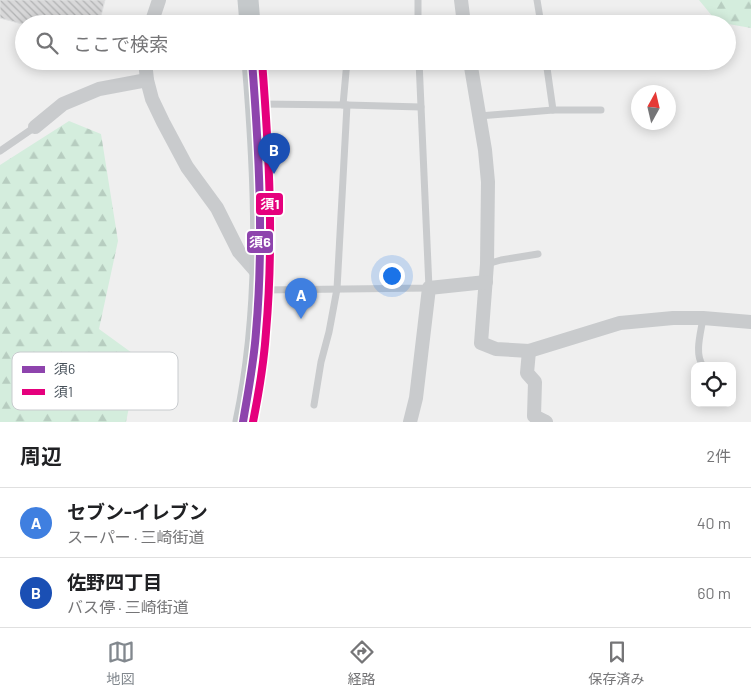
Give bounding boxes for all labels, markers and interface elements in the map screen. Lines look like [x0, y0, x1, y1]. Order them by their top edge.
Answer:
search box [15, 15, 736, 70]
icon: search [33, 29, 61, 57]
text: ここで検索 [73, 32, 168, 55]
north arrow [631, 85, 676, 130]
pin: B [258, 133, 290, 174]
line badge: 須1 [255, 192, 284, 216]
text: 須1 [261, 195, 280, 212]
line badge: 須6 [246, 230, 274, 254]
text: 須6 [249, 233, 271, 250]
your location [379, 263, 405, 289]
pin: A [285, 278, 317, 319]
legend [12, 352, 178, 410]
text: 須6 [54, 360, 75, 377]
map controls [691, 362, 736, 407]
button: locate [691, 362, 736, 407]
text: 須1 [54, 383, 73, 400]
text: 周辺 [20, 443, 62, 468]
text: 2件 [706, 446, 731, 465]
text: セブン-イレブン [67, 500, 208, 523]
text: A [31, 513, 41, 532]
text: 40 m [697, 513, 731, 532]
text: スーパー · 三崎街道 [67, 527, 205, 546]
text: 佐野四丁目 [67, 570, 162, 593]
text: B [31, 583, 41, 602]
text: 60 m [697, 583, 731, 602]
text: バス停 · 三崎街道 [67, 597, 189, 616]
tab: 地図 [107, 638, 135, 688]
tab: 経路 [348, 638, 376, 688]
tab: 保存済み [589, 638, 645, 688]

